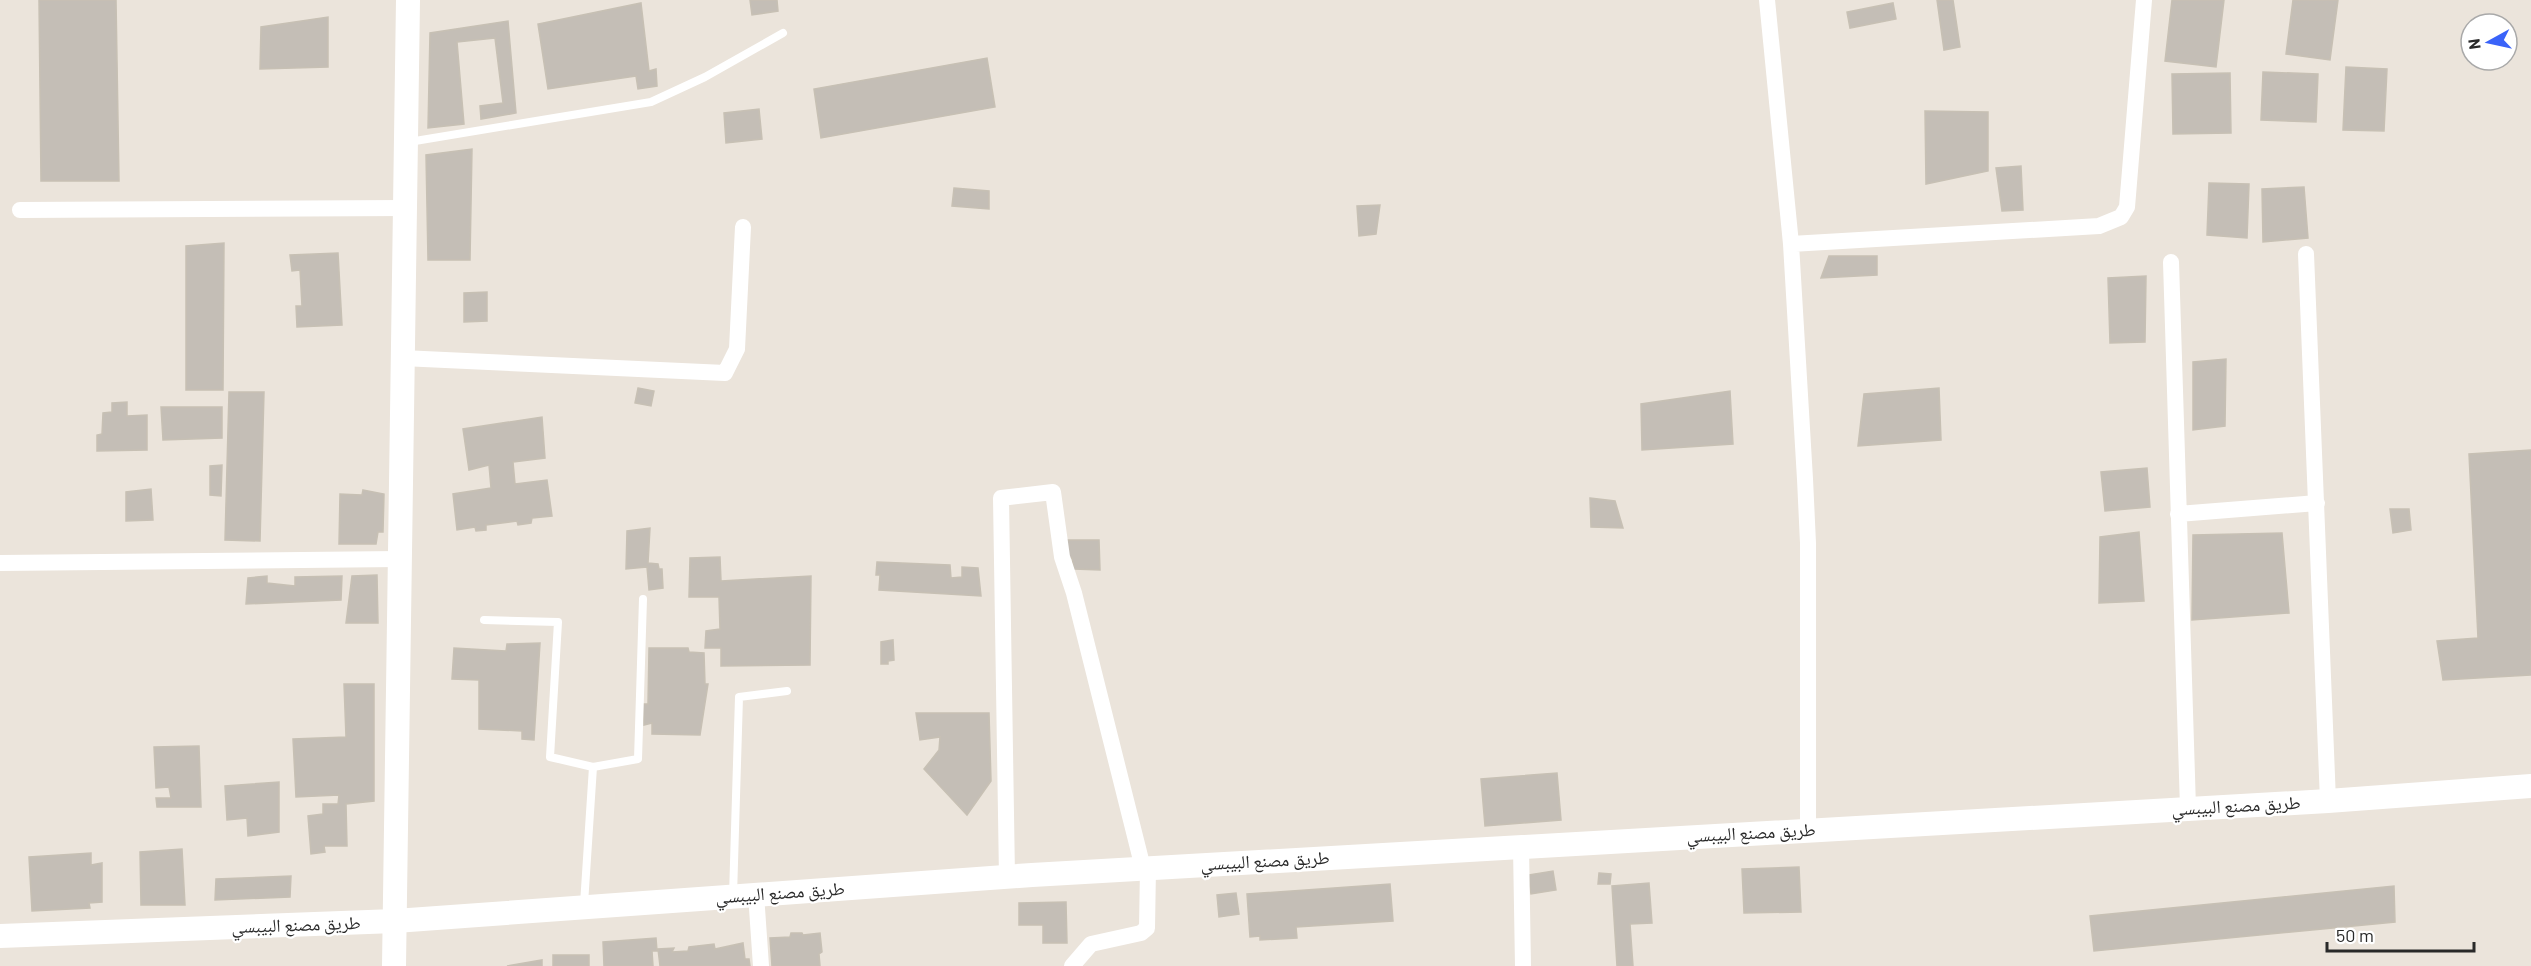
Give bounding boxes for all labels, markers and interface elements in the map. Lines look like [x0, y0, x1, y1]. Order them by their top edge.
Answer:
north arrow [2459, 12, 2519, 72]
text: N [2464, 38, 2484, 51]
street label: طريق مصنع البيبسي [2171, 791, 2301, 824]
street label: طريق مصنع البيبسي [1686, 818, 1816, 851]
street label: طريق مصنع البيبسي [1200, 846, 1330, 879]
street label: طريق مصنع البيبسي [715, 877, 846, 912]
street label: طريق مصنع البيبسي [231, 911, 361, 942]
scale bar [2327, 915, 2474, 953]
text: 50 m [2336, 924, 2374, 946]

